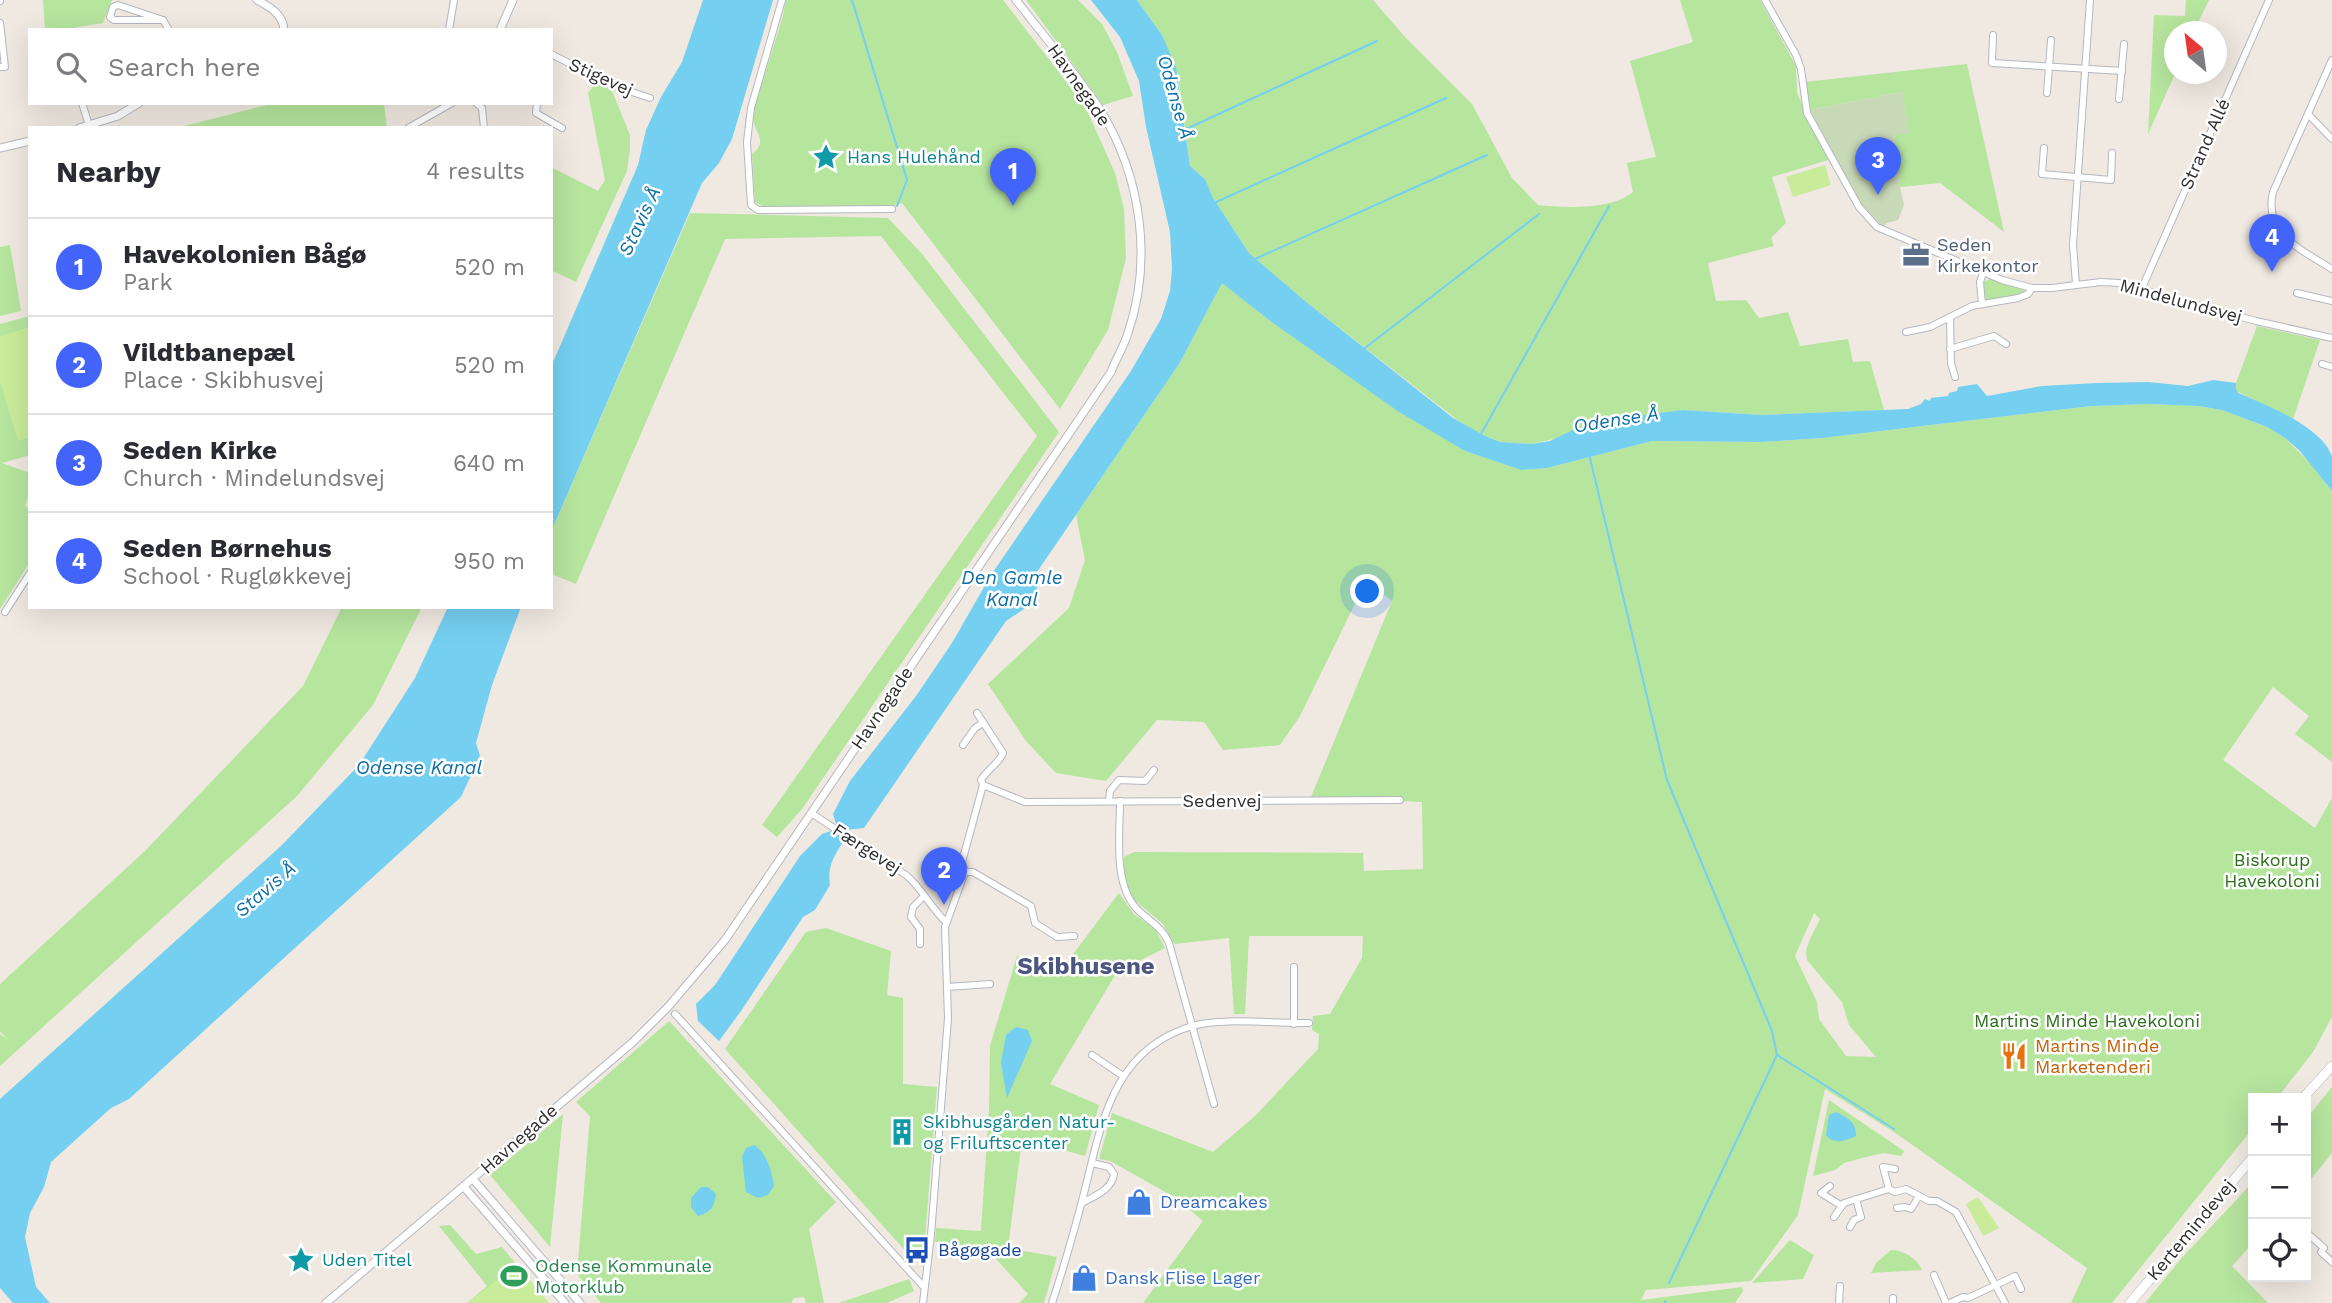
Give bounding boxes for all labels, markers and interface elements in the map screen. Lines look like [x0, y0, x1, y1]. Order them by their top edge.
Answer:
north arrow [2164, 21, 2227, 84]
search box [28, 28, 553, 105]
street label: Havnegade [1043, 40, 1115, 130]
icon: search [52, 48, 90, 86]
text: Search here [108, 52, 260, 82]
street label: Stigevej [566, 53, 637, 100]
water label: Odense Å [1153, 53, 1198, 142]
street label: Strand Allé [2175, 95, 2234, 193]
pin: 3 [1855, 137, 1901, 195]
place icon: Hans Hulehånd [811, 142, 841, 172]
place label: Hans Hulehånd [847, 146, 981, 167]
pin: 1 [990, 148, 1036, 206]
text: Nearby [56, 154, 161, 189]
text: 4 results [426, 158, 525, 185]
water label: Stavis Å [614, 183, 665, 259]
pin: 4 [2249, 214, 2295, 272]
place label: Seden Kirkekontor [1937, 234, 2039, 276]
text: Havekolonien Bågø [123, 239, 367, 269]
office icon: Seden Kirkekontor [1901, 240, 1931, 270]
text: 1 [74, 254, 84, 281]
text: 520 m [454, 254, 525, 281]
text: Park [123, 269, 172, 296]
street label: Mindelundsvej [2118, 274, 2245, 327]
text: Vildtbanepæl [123, 337, 295, 367]
text: 2 [72, 352, 86, 379]
text: 520 m [454, 352, 525, 379]
text: Place · Skibhusvej [123, 367, 324, 394]
water label: Odense Å [1572, 401, 1660, 438]
text: Seden Kirke [123, 435, 277, 465]
text: 3 [72, 450, 86, 477]
text: 640 m [453, 450, 525, 477]
text: Church · Mindelundsvej [123, 465, 385, 492]
text: Seden Børnehus [123, 533, 332, 563]
text: 4 [72, 548, 86, 575]
text: 950 m [453, 548, 525, 575]
text: School · Rugløkkevej [123, 563, 352, 590]
water label: Den Gamle Kanal [961, 566, 1063, 611]
your location [1350, 574, 1384, 608]
street label: Havnegade [846, 662, 917, 753]
water label: Odense Kanal [356, 756, 483, 779]
street label: Sedenvej [1182, 790, 1262, 811]
street label: Færgevej [829, 819, 905, 878]
pin: 2 [921, 847, 967, 905]
park label: Biskorup Havekoloni [2224, 849, 2320, 891]
water label: Stavis Å [230, 857, 301, 922]
district label: Skibhusene [1017, 952, 1155, 980]
park label: Martins Minde Havekoloni [1974, 1010, 2200, 1031]
place label: Martins Minde Marketenderi [2035, 1035, 2159, 1077]
restaurant icon: Martins Minde Marketenderi [1999, 1041, 2029, 1071]
map controls [2248, 1093, 2311, 1282]
button: + [2248, 1093, 2311, 1156]
street label: Havnegade [476, 1099, 562, 1178]
place label: Skibhusgården Natur- og Friluftscenter [923, 1111, 1115, 1153]
building icon: Skibhusgården Natur- og Friluftscenter [887, 1117, 917, 1147]
button: − [2248, 1156, 2311, 1219]
street label: Kertemindevej [2142, 1175, 2239, 1284]
shop icon: Dreamcakes [1124, 1187, 1154, 1217]
place label: Dreamcakes [1160, 1191, 1268, 1212]
button: locate [2248, 1219, 2311, 1282]
bus stop icon: Bågøgade [902, 1235, 932, 1265]
place label: Bågøgade [938, 1239, 1022, 1260]
place icon: Uden Titel [286, 1245, 316, 1275]
place label: Uden Titel [322, 1249, 412, 1270]
place label: Odense Kommunale Motorklub [535, 1255, 712, 1297]
sports icon: Odense Kommunale Motorklub [499, 1261, 529, 1291]
shop icon: Dansk Flise Lager [1069, 1263, 1099, 1293]
place label: Dansk Flise Lager [1105, 1267, 1260, 1288]

